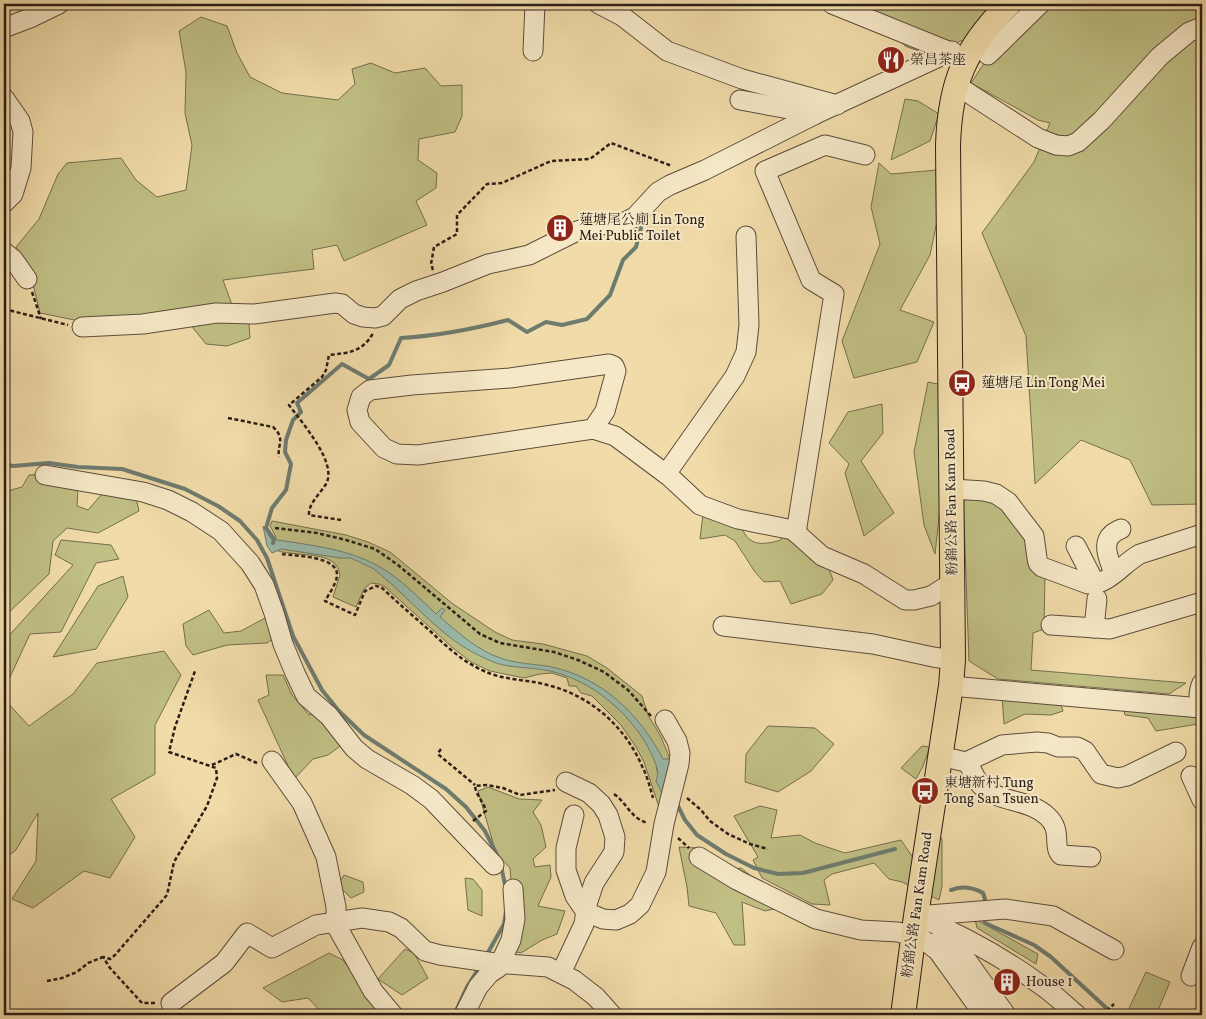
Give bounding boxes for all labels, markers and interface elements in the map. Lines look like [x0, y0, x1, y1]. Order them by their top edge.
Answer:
restaurant icon: 榮昌茶座 [876, 45, 906, 75]
place label: 榮昌茶座 [910, 51, 966, 70]
place label: 蓮塘尾公廁 Lin Tong Mei Public Toilet [579, 211, 705, 246]
building icon: 蓮塘尾公廁 Lin Tong Mei Public Toilet [545, 213, 575, 243]
bus stop icon: 蓮塘尾 Lin Tong Mei [947, 368, 977, 398]
place label: 蓮塘尾 Lin Tong Mei [981, 374, 1105, 393]
street label: 粉錦公路 Fan Kam Road [941, 428, 963, 576]
place label: 東塘新村 Tung Tong San Tsuen [944, 774, 1039, 809]
bus stop icon: 東塘新村 Tung Tong San Tsuen [910, 776, 940, 806]
street label: 粉錦公路 Fan Kam Road [898, 831, 938, 979]
building icon: House 1 [992, 967, 1022, 997]
place label: House 1 [1026, 973, 1073, 992]

